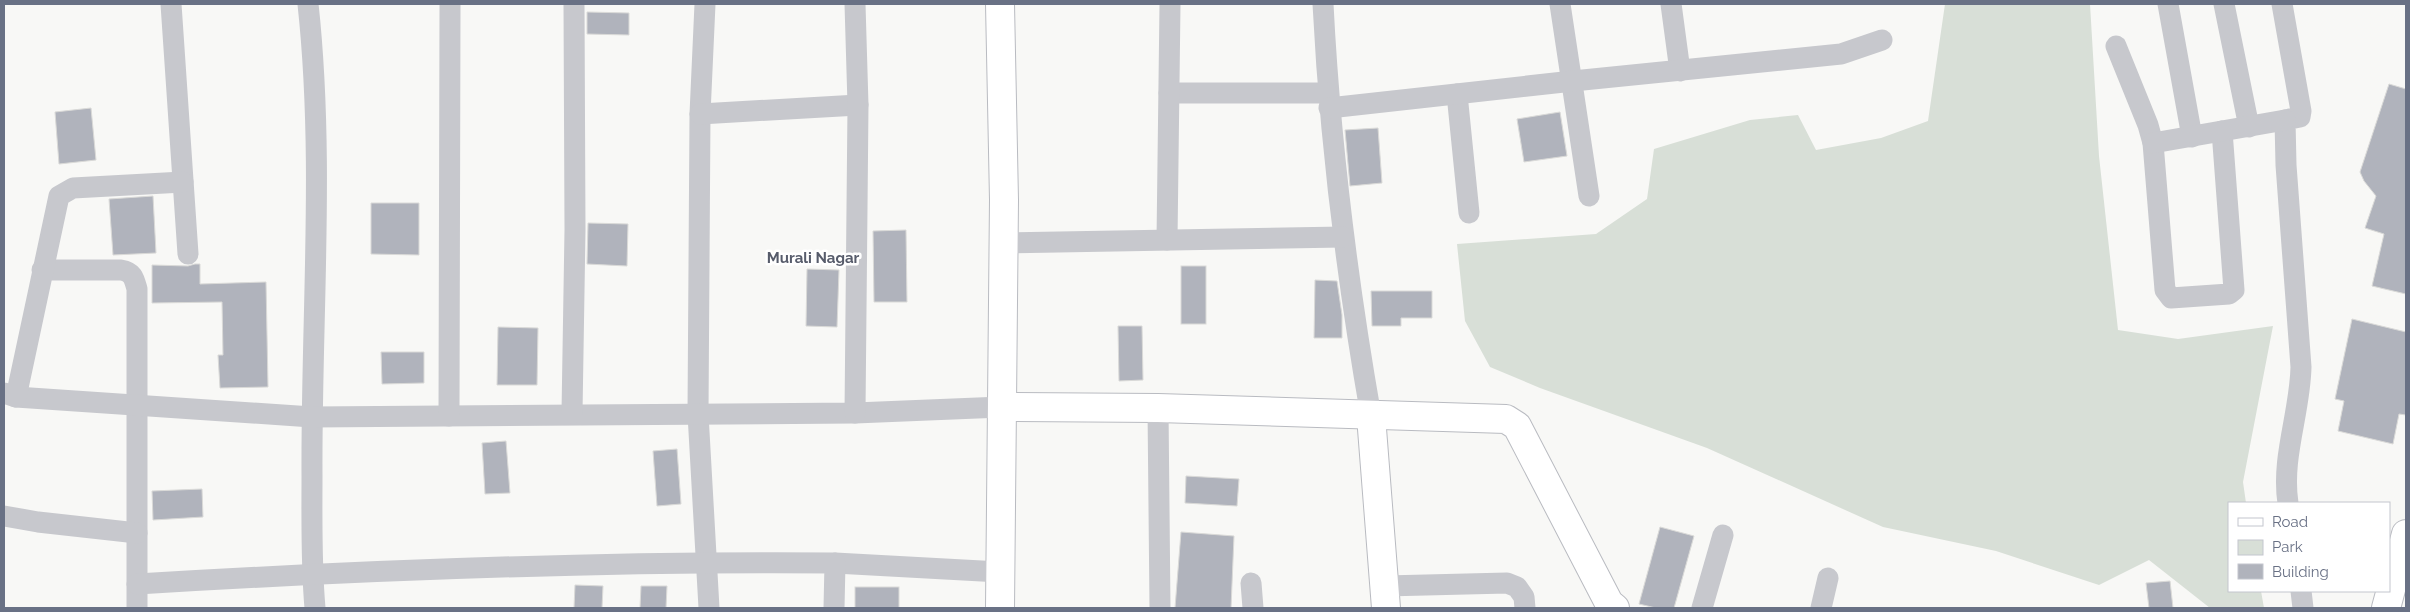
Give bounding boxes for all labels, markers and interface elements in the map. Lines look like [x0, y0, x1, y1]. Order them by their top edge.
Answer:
district label: Murali Nagar [767, 249, 860, 267]
legend [2228, 502, 2390, 592]
text: Road [2272, 513, 2308, 531]
text: Park [2272, 538, 2303, 556]
text: Building [2272, 563, 2329, 581]

